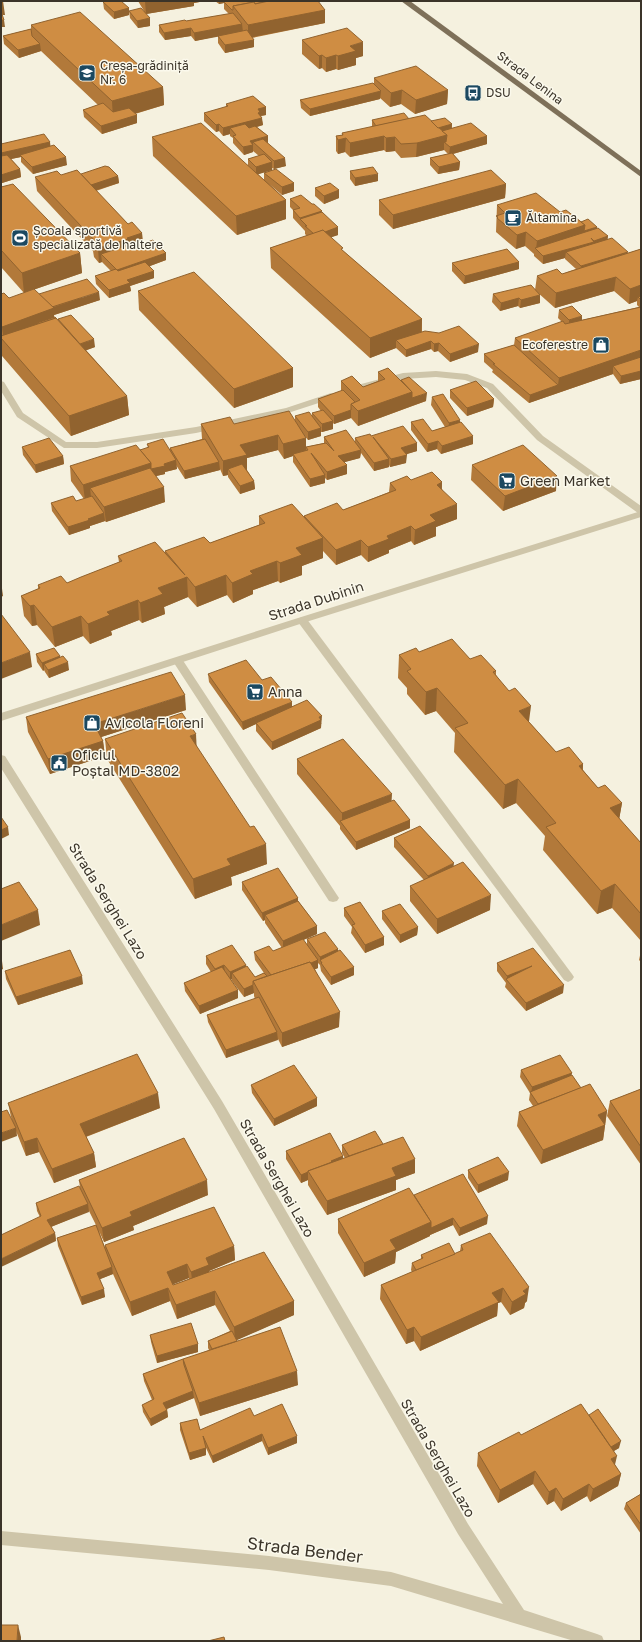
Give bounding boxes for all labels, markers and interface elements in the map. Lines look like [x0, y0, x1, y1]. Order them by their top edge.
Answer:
street label: Strada Lenina [494, 48, 566, 107]
place label: Creșa-grădiniță Nr. 6 [100, 58, 189, 87]
school or university icon: Creșa-grădiniță Nr. 6 [77, 63, 97, 83]
bus stop icon: DSU [463, 83, 483, 103]
place label: DSU [486, 85, 511, 100]
cafe icon: Ăltamina [503, 208, 523, 228]
place label: Ăltamina [526, 210, 577, 225]
place label: Școala sportivă specializată de haltere [33, 223, 163, 252]
sports icon: Școala sportivă specializată de haltere [10, 228, 30, 248]
shop icon: Ecoferestre [591, 335, 611, 355]
place label: Ecoferestre [522, 337, 588, 352]
supermarket icon: Green Market [497, 471, 517, 491]
place label: Green Market [520, 472, 610, 489]
street label: Strada Dubinin [266, 577, 366, 624]
supermarket icon: Anna [245, 682, 265, 702]
place label: Anna [268, 683, 303, 700]
shop icon: Avicola Floreni [82, 713, 102, 733]
place label: Avicola Floreni [105, 714, 204, 731]
place label: Oficiul Poștal MD-3802 [72, 746, 179, 779]
public building icon: Oficiul Poștal MD-3802 [49, 753, 69, 773]
street label: Strada Serghei Lazo [66, 839, 151, 962]
street label: Strada Serghei Lazo [237, 1115, 318, 1240]
street label: Strada Serghei Lazo [398, 1395, 479, 1520]
street label: Strada Bender [246, 1532, 364, 1567]

